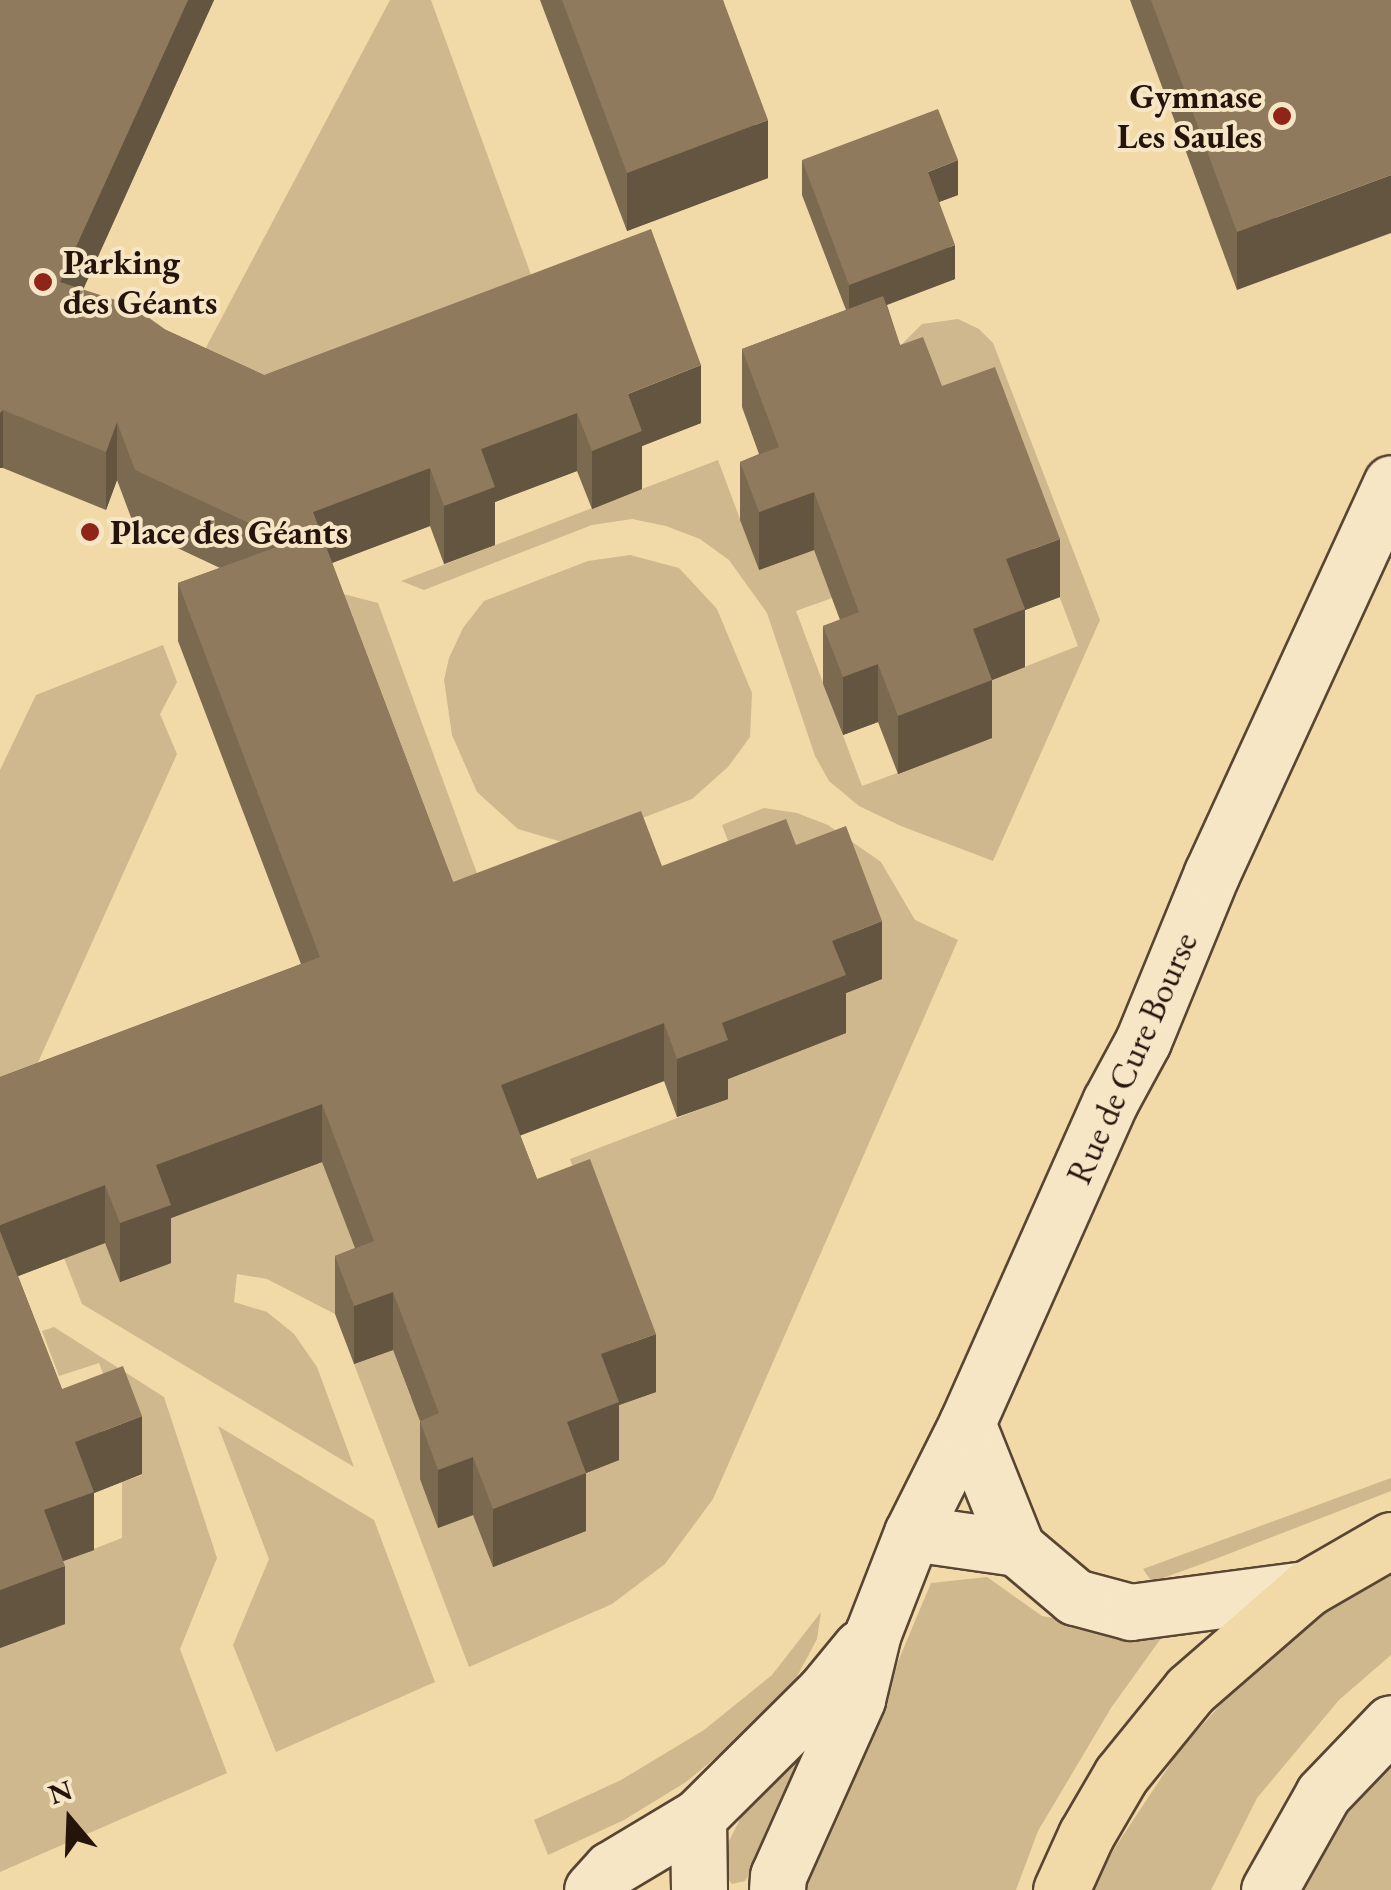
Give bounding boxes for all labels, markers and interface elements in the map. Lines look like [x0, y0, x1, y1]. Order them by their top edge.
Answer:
place label: Gymnase Les Saules [1117, 75, 1262, 157]
marker: Gymnase Les Saules [1271, 105, 1293, 127]
place label: Parking des Géants [63, 241, 217, 323]
marker: Parking des Géants [32, 271, 54, 293]
place label: Place des Géants [110, 511, 348, 553]
marker: Place des Géants [79, 521, 101, 543]
street label: Rue de Cure Bourse [1058, 926, 1206, 1190]
north arrow [20, 1770, 120, 1870]
text: N [44, 1771, 77, 1812]

